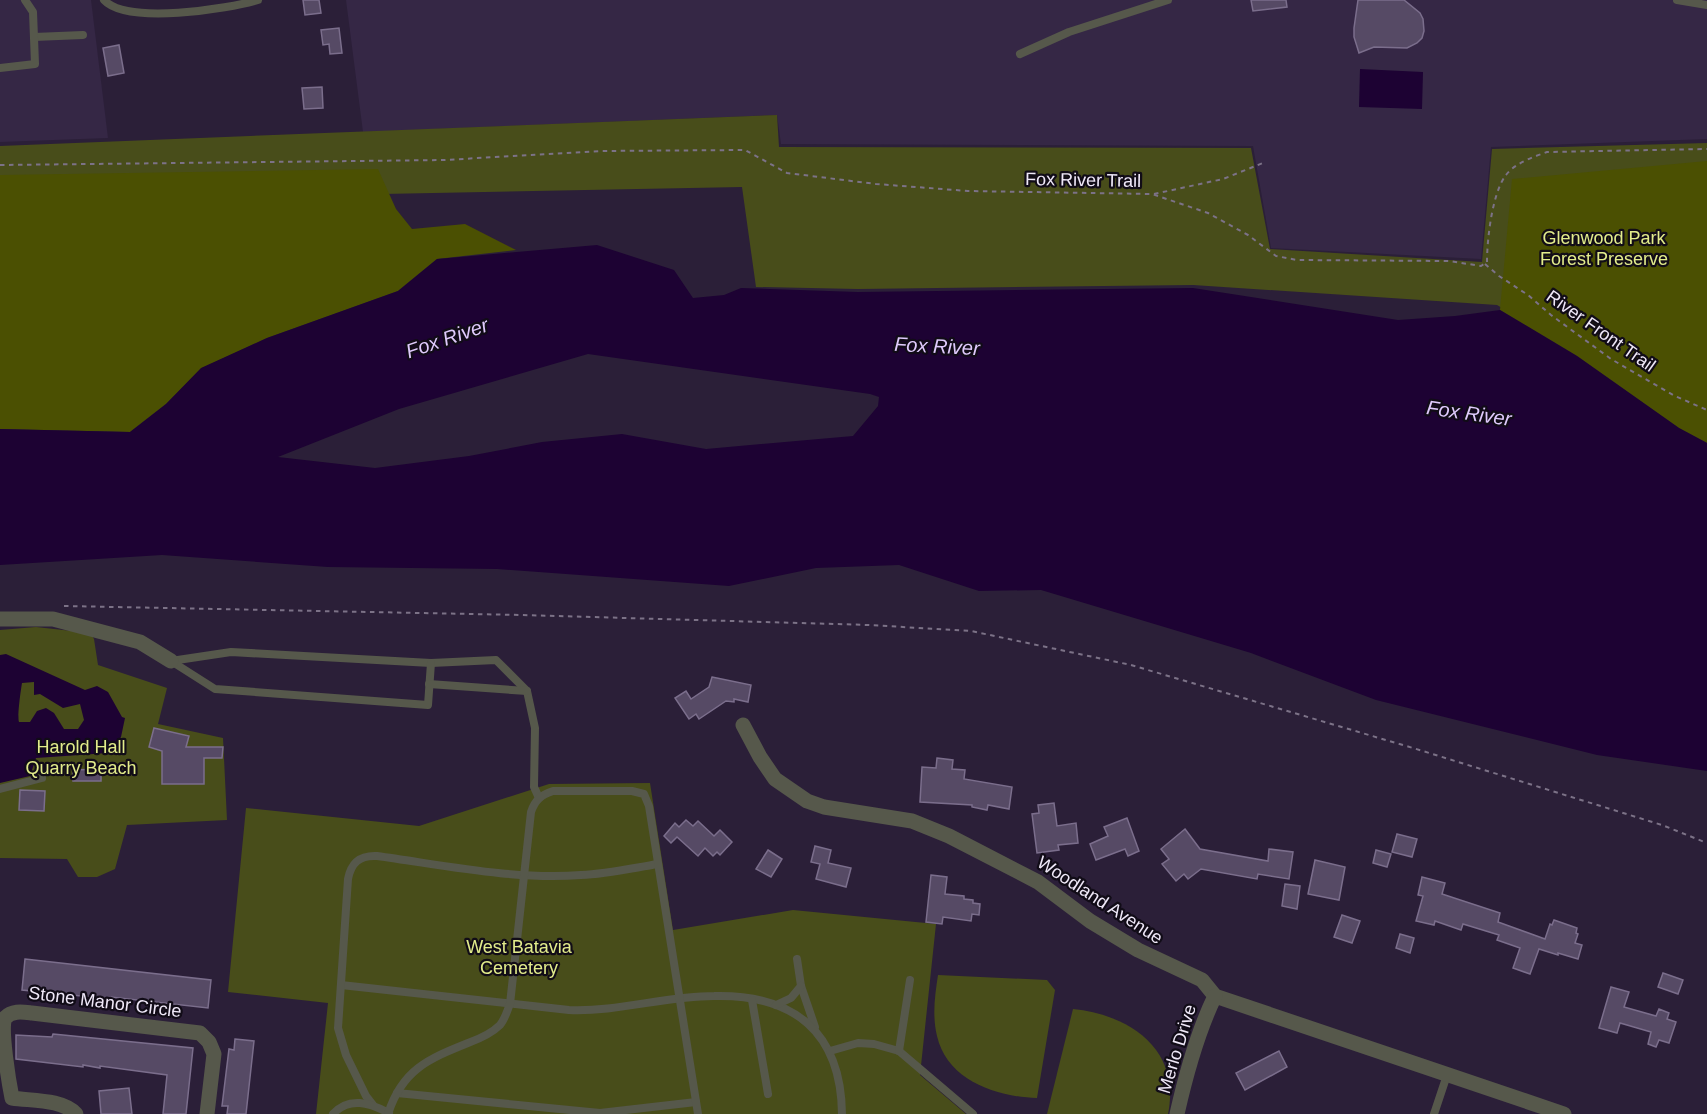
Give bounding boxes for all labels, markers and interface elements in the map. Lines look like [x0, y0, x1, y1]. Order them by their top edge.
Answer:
street label: Fox River Trail [1025, 169, 1141, 191]
park label: Glenwood Park Forest Preserve [1540, 228, 1668, 269]
street label: River Front Trail [1543, 286, 1659, 376]
water label: Fox River [403, 313, 492, 362]
water label: Fox River [894, 333, 982, 359]
water label: Fox River [1425, 396, 1514, 430]
park label: Harold Hall Quarry Beach [25, 737, 137, 778]
street label: Woodland Avenue [1034, 852, 1166, 948]
park label: West Batavia Cemetery [466, 937, 573, 978]
street label: Stone Manor Circle [27, 983, 183, 1021]
street label: Merlo Drive [1154, 1002, 1200, 1096]

